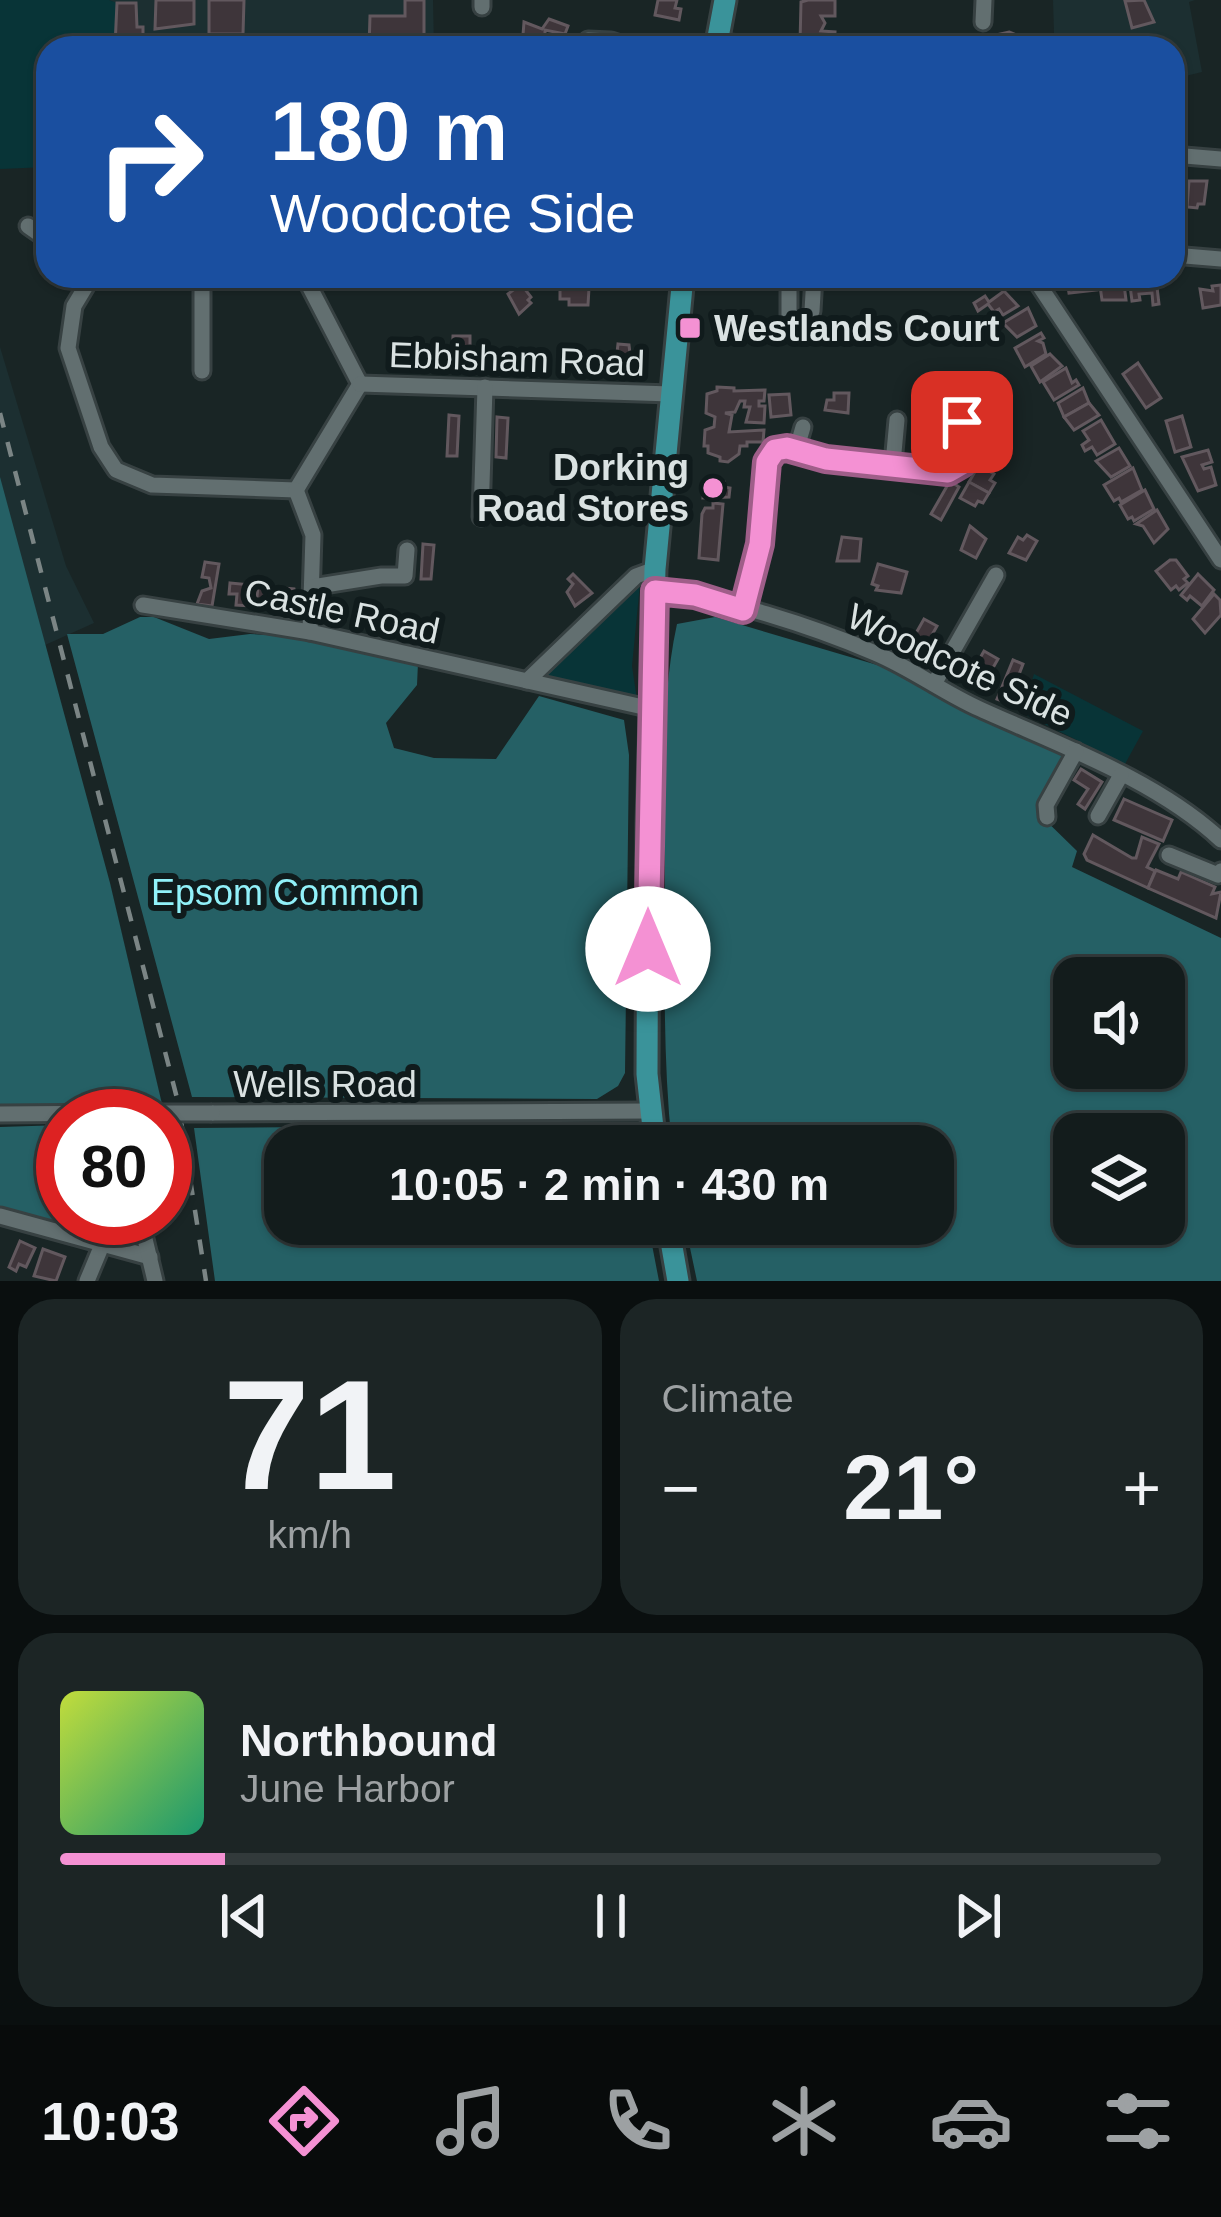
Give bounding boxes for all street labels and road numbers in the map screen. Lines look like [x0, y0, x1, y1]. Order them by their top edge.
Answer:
street label: Ebbisham Road [388, 334, 646, 384]
street label: Castle Road [241, 570, 443, 652]
street label: Woodcote Side [841, 595, 1079, 735]
street label: Wells Road [233, 1064, 417, 1105]

